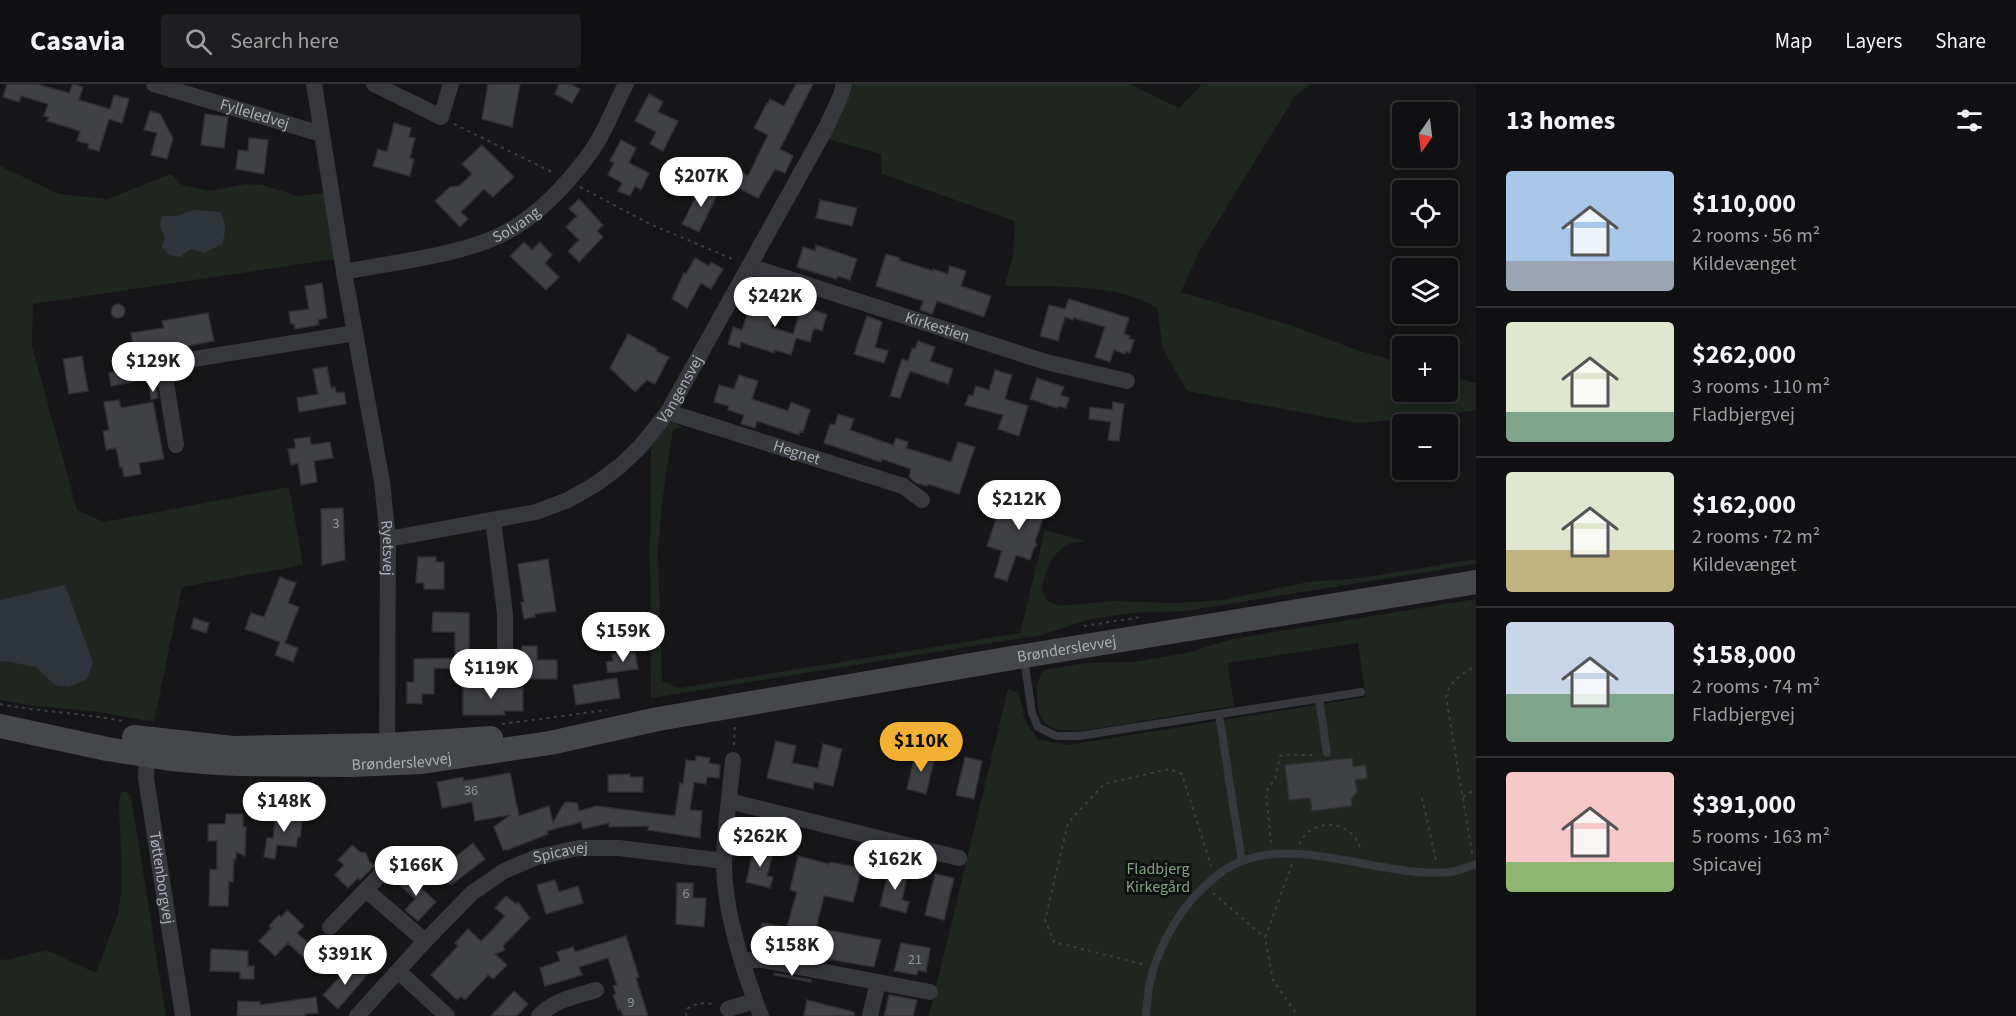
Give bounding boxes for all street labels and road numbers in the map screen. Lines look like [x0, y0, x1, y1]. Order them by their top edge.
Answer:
street label: Fylleledvej [217, 93, 292, 135]
street label: Solvang [489, 201, 545, 248]
street label: Kirkestien [902, 306, 973, 348]
street label: Vangensvej [652, 351, 708, 428]
street label: Hegnet [770, 435, 824, 470]
street label: Ryetsvej [375, 519, 399, 576]
street label: Brønderslevvej [1015, 630, 1118, 668]
street label: Brønderslevvej [351, 747, 453, 776]
street label: Tøttenborgvej [143, 830, 180, 926]
street label: Spicavej [531, 837, 588, 869]

